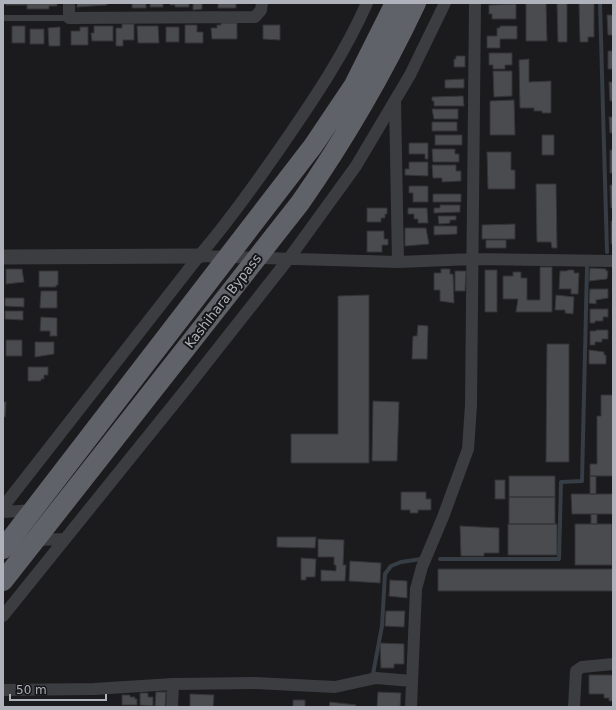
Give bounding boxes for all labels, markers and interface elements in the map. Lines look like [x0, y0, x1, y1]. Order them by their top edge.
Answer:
street label: Kashihara Bypass [182, 251, 264, 351]
scale bar [10, 676, 106, 702]
text: 50 m [16, 683, 47, 697]

